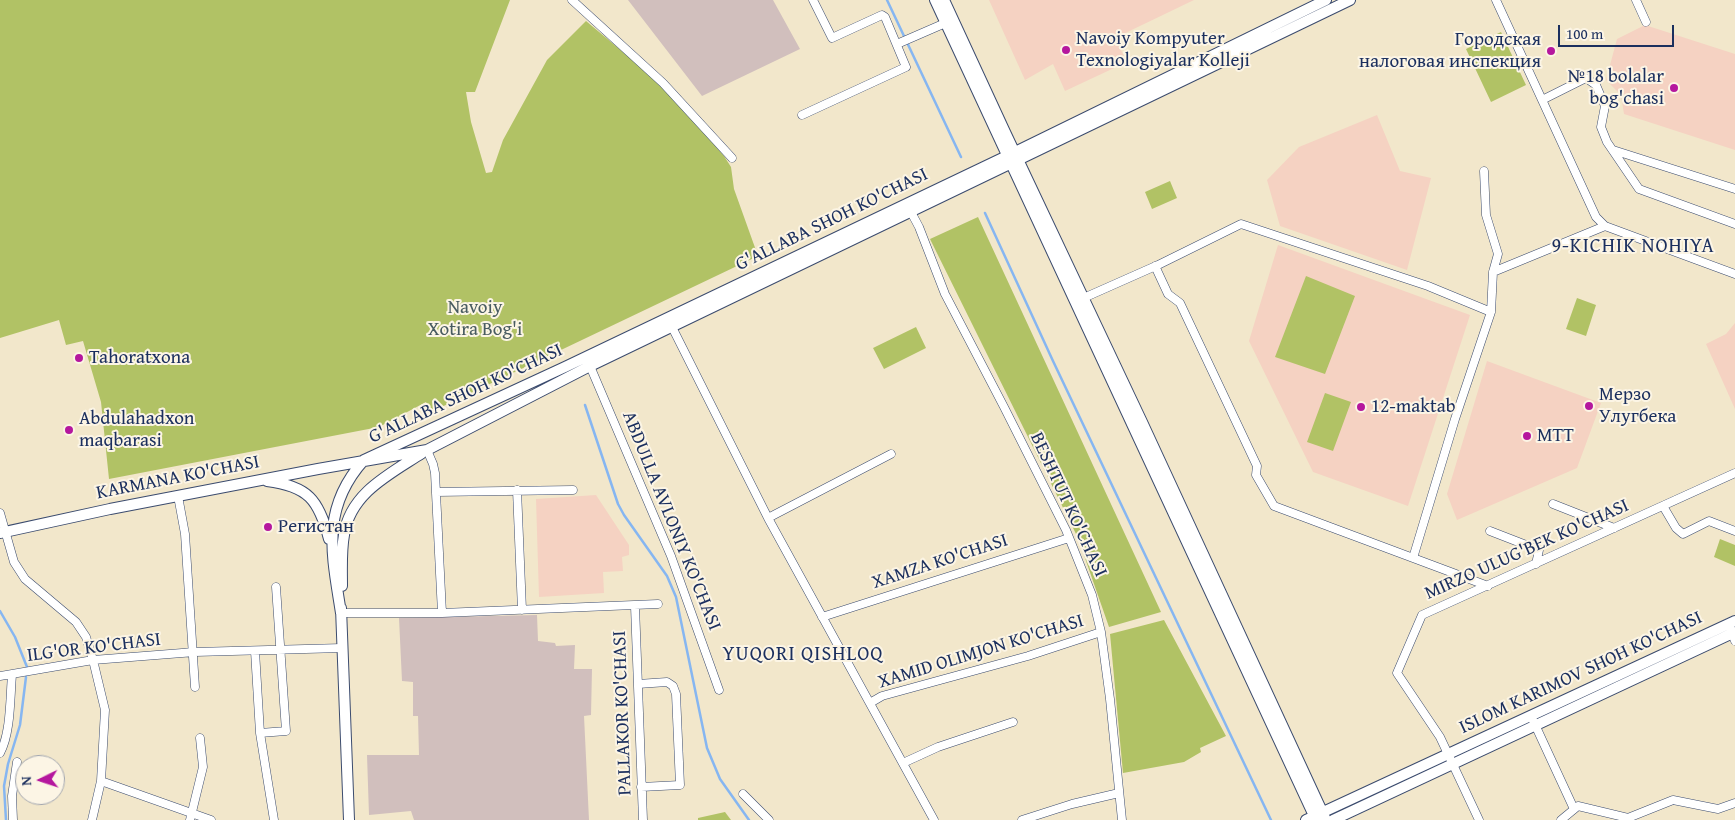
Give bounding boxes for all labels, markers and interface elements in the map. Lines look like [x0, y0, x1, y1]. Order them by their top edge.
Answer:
scale bar [1560, 15, 1676, 47]
text: 100 m [1566, 23, 1603, 44]
place label: Navoiy Kompyuter Texnologiyalar Kolleji [1076, 28, 1250, 72]
place label: Городская налоговая инспекция [1359, 29, 1541, 73]
marker: Navoiy Kompyuter Texnologiyalar Kolleji [1060, 44, 1072, 56]
marker: Городская налоговая инспекция [1545, 45, 1557, 57]
place label: №18 bolalar bog'chasi [1568, 66, 1664, 110]
marker: №18 bolalar bog'chasi [1668, 82, 1680, 94]
street label: G'ALLABA SHOH KO'CHASI [732, 163, 932, 277]
district label: 9-KICHIK NOHIYA [1550, 235, 1716, 259]
park label: Navoiy Xotira Bog'i [428, 297, 522, 341]
street label: G'ALLABA SHOH KO'CHASI [366, 339, 566, 449]
place label: Tahoratxona [89, 347, 190, 369]
marker: Tahoratxona [73, 352, 85, 364]
place label: Мерзо Улугбека [1599, 384, 1676, 428]
place label: 12-maktab [1371, 396, 1455, 418]
marker: Мерзо Улугбека [1583, 400, 1595, 412]
marker: 12-maktab [1355, 401, 1367, 413]
place label: Abdulahadxon maqbarasi [79, 408, 195, 452]
street label: ABDULLA AVLONIY KO'CHASI [617, 408, 725, 634]
marker: Abdulahadxon maqbarasi [63, 424, 75, 436]
place label: MTT [1537, 425, 1574, 447]
street label: BESHTUT KO'CHASI [1024, 429, 1112, 581]
marker: MTT [1521, 430, 1533, 442]
street label: KARMANA KO'CHASI [95, 451, 261, 505]
street label: MIRZO ULUG'BEK KO'CHASI [1421, 495, 1633, 605]
place label: Регистан [278, 516, 354, 538]
marker: Регистан [262, 521, 274, 533]
street label: XAMZA KO'CHASI [869, 529, 1011, 595]
street label: ISLOM KARIMOV SHOH KO'CHASI [1456, 607, 1706, 739]
street label: XAMID OLIMJON KO'CHASI [876, 610, 1086, 694]
street label: ILG'OR KO'CHASI [26, 628, 162, 668]
street label: PALLAKOR KO'CHASI [609, 630, 637, 796]
district label: YUQORI QISHLOQ [721, 643, 885, 667]
north arrow [15, 755, 65, 805]
text: N [16, 776, 36, 786]

